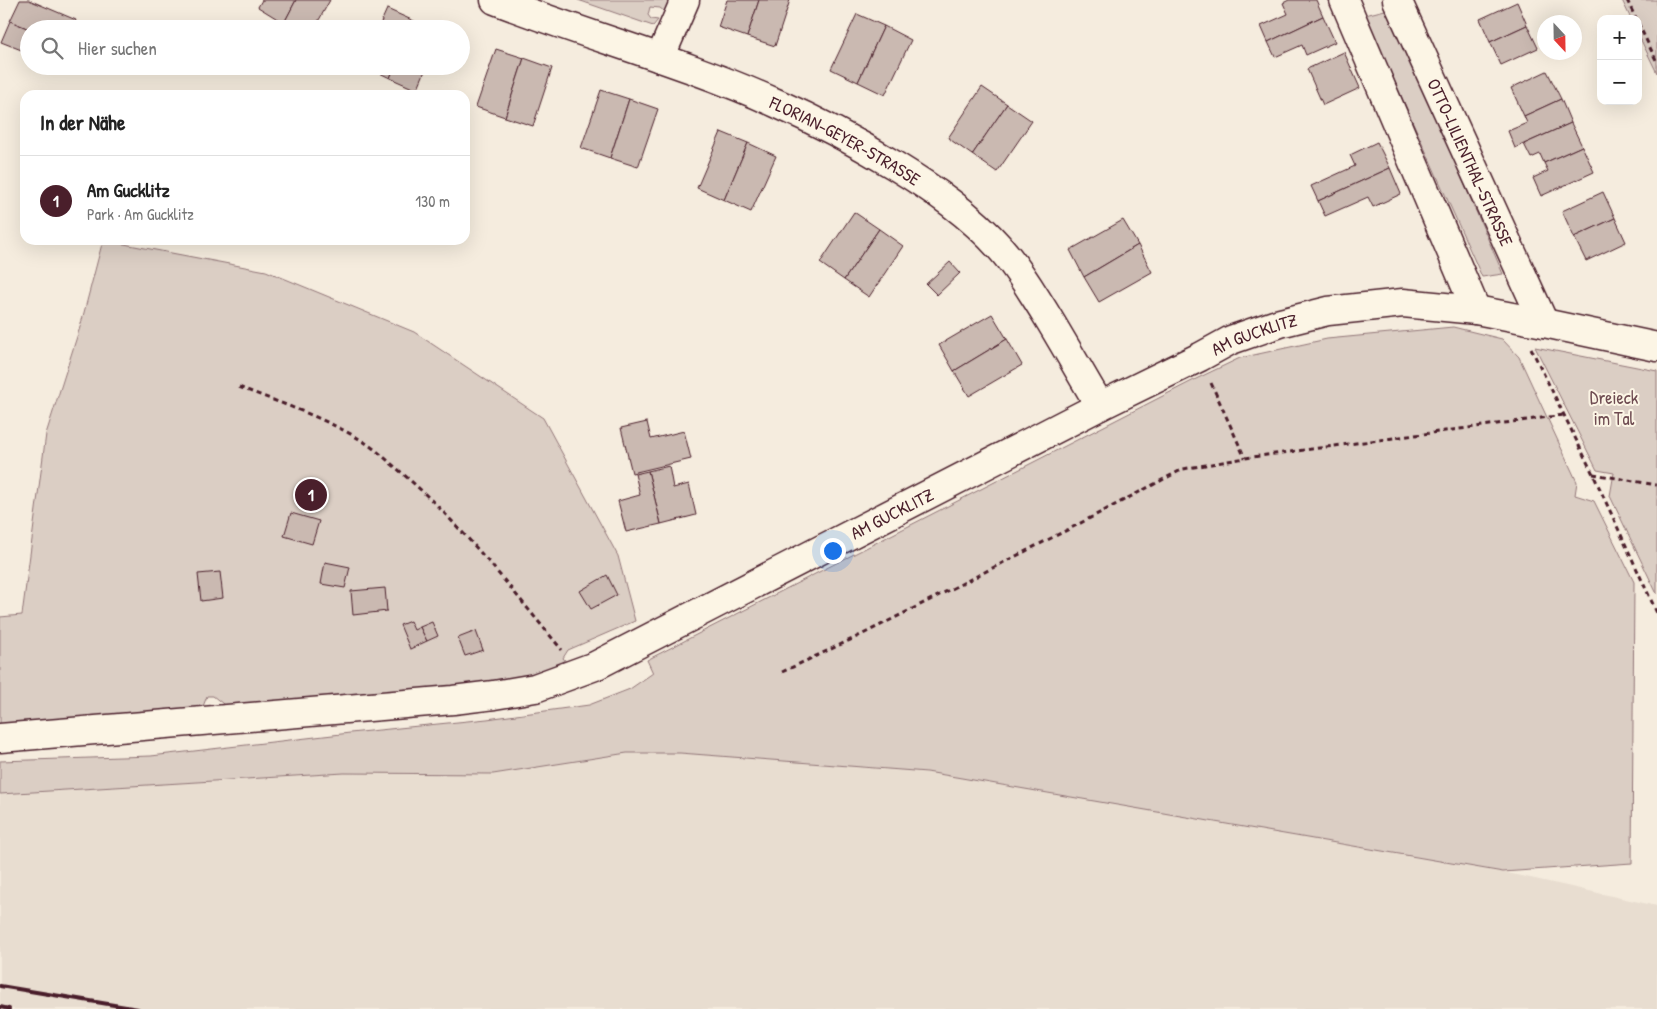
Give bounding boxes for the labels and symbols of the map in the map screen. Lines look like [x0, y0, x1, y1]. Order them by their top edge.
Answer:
north arrow [1537, 15, 1582, 60]
street label: OTTO-LILIENTHAL-STRASSE [1422, 74, 1520, 250]
street label: FLORIAN-GEYER-STRASSE [765, 89, 925, 191]
street label: AM GUCKLITZ [1206, 307, 1300, 361]
park label: Dreieck im Tal [1590, 385, 1639, 431]
pin: 1 [295, 476, 327, 514]
street label: AM GUCKLITZ [846, 482, 937, 545]
your location [820, 538, 846, 564]

